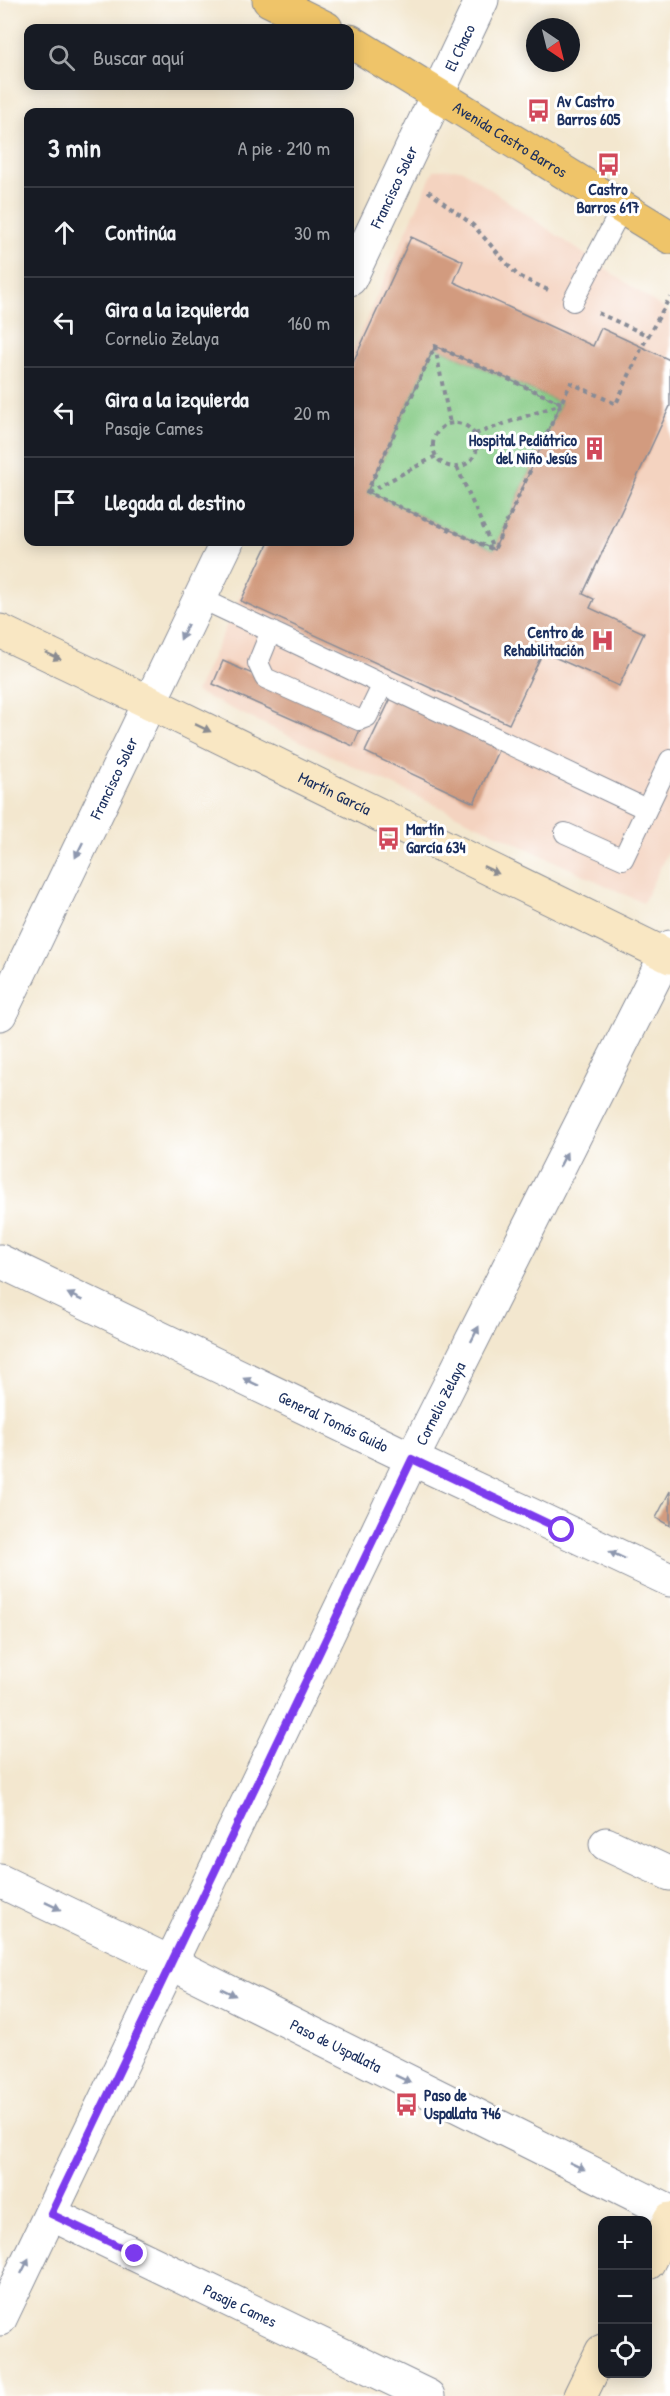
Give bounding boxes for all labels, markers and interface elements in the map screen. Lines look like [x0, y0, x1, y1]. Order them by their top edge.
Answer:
north arrow [526, 18, 580, 72]
street label: El Chaco [439, 20, 480, 75]
search box [24, 24, 354, 90]
icon: search [45, 41, 78, 74]
text: Buscar aquí [93, 42, 185, 72]
place label: Av Castro Barros 605 [557, 90, 621, 130]
street label: Avenida Castro Barros [449, 96, 572, 183]
bus stop icon: Av Castro Barros 605 [526, 97, 552, 123]
text: 3 min [48, 130, 101, 165]
text: A pie · 210 m [238, 134, 330, 161]
street label: Francisco Soler [364, 142, 423, 232]
bus stop icon: Castro Barros 617 [595, 151, 621, 177]
place label: Castro Barros 617 [576, 178, 640, 218]
icon: ahead [48, 216, 81, 249]
text: Continúa [105, 217, 176, 247]
text: 30 m [294, 219, 330, 246]
text: Gira a la izquierda [105, 294, 249, 324]
icon: left [48, 306, 81, 339]
text: 160 m [288, 309, 330, 336]
text: Cornelio Zelaya [105, 324, 219, 351]
text: Gira a la izquierda [105, 384, 249, 414]
icon: left [48, 396, 81, 429]
text: 20 m [293, 399, 330, 426]
text: Pasaje Cames [105, 414, 203, 441]
place label: Hospital Pediátrico del Niño Jesús [469, 429, 578, 469]
building icon: Hospital Pediátrico del Niño Jesús [582, 436, 608, 462]
icon: arrive [48, 486, 81, 519]
text: Llegada al destino [105, 487, 245, 517]
place label: Centro de Rehabilitación [504, 621, 585, 661]
one-way arrow [179, 624, 188, 641]
hospital icon: Centro de Rehabilitación [589, 628, 615, 654]
one-way arrow [44, 652, 61, 661]
one-way arrow [195, 724, 212, 733]
street label: Francisco Soler [84, 733, 143, 824]
street label: Martín García [295, 766, 375, 820]
place label: Martín García 634 [406, 818, 465, 858]
bus stop icon: Martín García 634 [375, 825, 401, 851]
one-way arrow [75, 841, 84, 858]
one-way arrow [483, 865, 500, 874]
one-way arrow [558, 1151, 568, 1168]
one-way arrow [67, 1293, 84, 1302]
one-way arrow [470, 1325, 480, 1342]
street label: Cornelio Zelaya [410, 1358, 470, 1449]
one-way arrow [243, 1377, 260, 1386]
street label: General Tomás Guido [275, 1385, 393, 1457]
route start [548, 1516, 574, 1542]
one-way arrow [609, 1551, 626, 1560]
one-way arrow [44, 1902, 61, 1911]
one-way arrow [219, 1986, 237, 1996]
street label: Paso de Uspallata [286, 2013, 385, 2077]
one-way arrow [394, 2074, 411, 2083]
place label: Paso de Uspallata 746 [424, 2084, 502, 2125]
bus stop icon: Paso de Uspallata 746 [393, 2091, 419, 2117]
one-way arrow [568, 2160, 586, 2170]
map controls [598, 2216, 652, 2378]
button: + [598, 2216, 652, 2270]
route end [121, 2240, 147, 2266]
one-way arrow [20, 2257, 30, 2275]
button: − [598, 2270, 652, 2324]
street label: Pasaje Cames [200, 2278, 280, 2332]
button: locate [598, 2324, 652, 2378]

